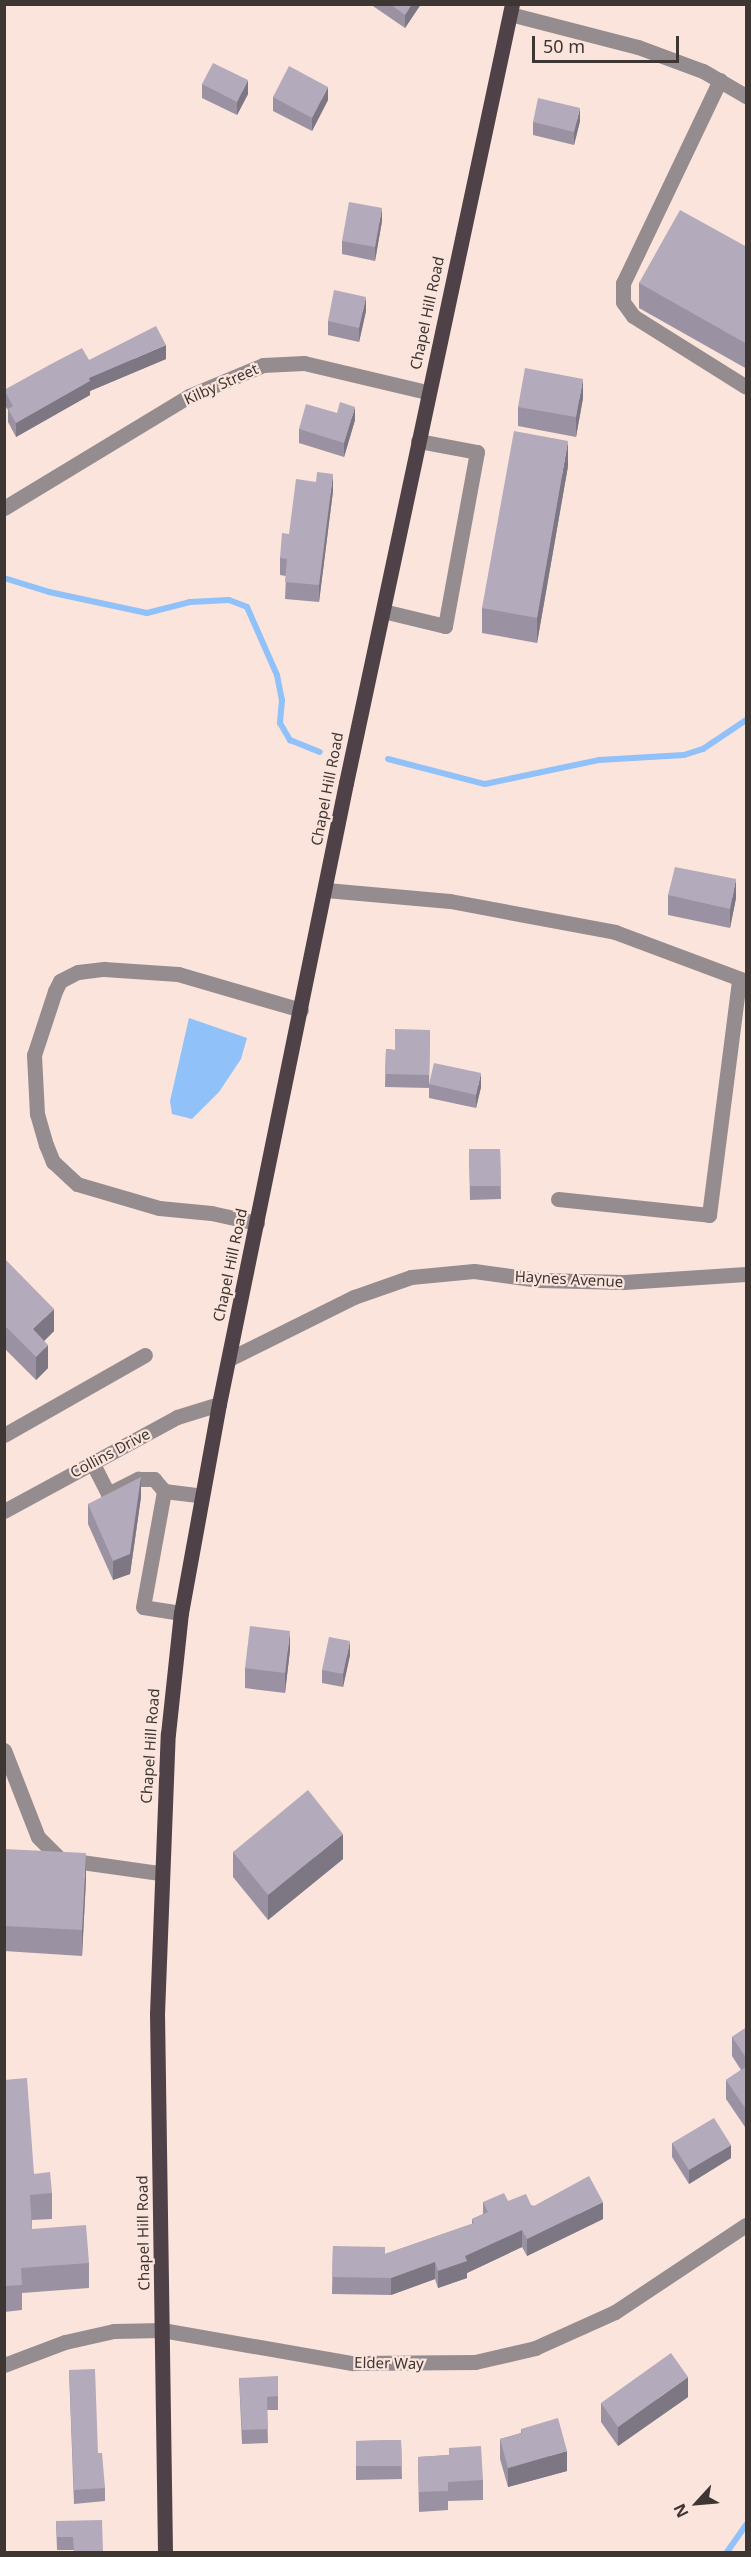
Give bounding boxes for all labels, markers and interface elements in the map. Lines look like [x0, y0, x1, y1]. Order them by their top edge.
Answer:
scale bar [535, 24, 682, 62]
text: 50 m [543, 34, 585, 58]
street label: Chapel Hill Road [406, 255, 448, 371]
street label: Kilby Street [181, 360, 261, 408]
street label: Chapel Hill Road [307, 731, 347, 847]
street label: Chapel Hill Road [209, 1207, 251, 1323]
street label: Haynes Avenue [514, 1267, 624, 1291]
street label: Collins Drive [67, 1424, 153, 1482]
street label: Chapel Hill Road [137, 1688, 163, 1804]
street label: Chapel Hill Road [133, 2175, 153, 2291]
street label: Elder Way [354, 2353, 424, 2373]
north arrow [667, 2473, 727, 2533]
text: N [668, 2500, 694, 2522]

